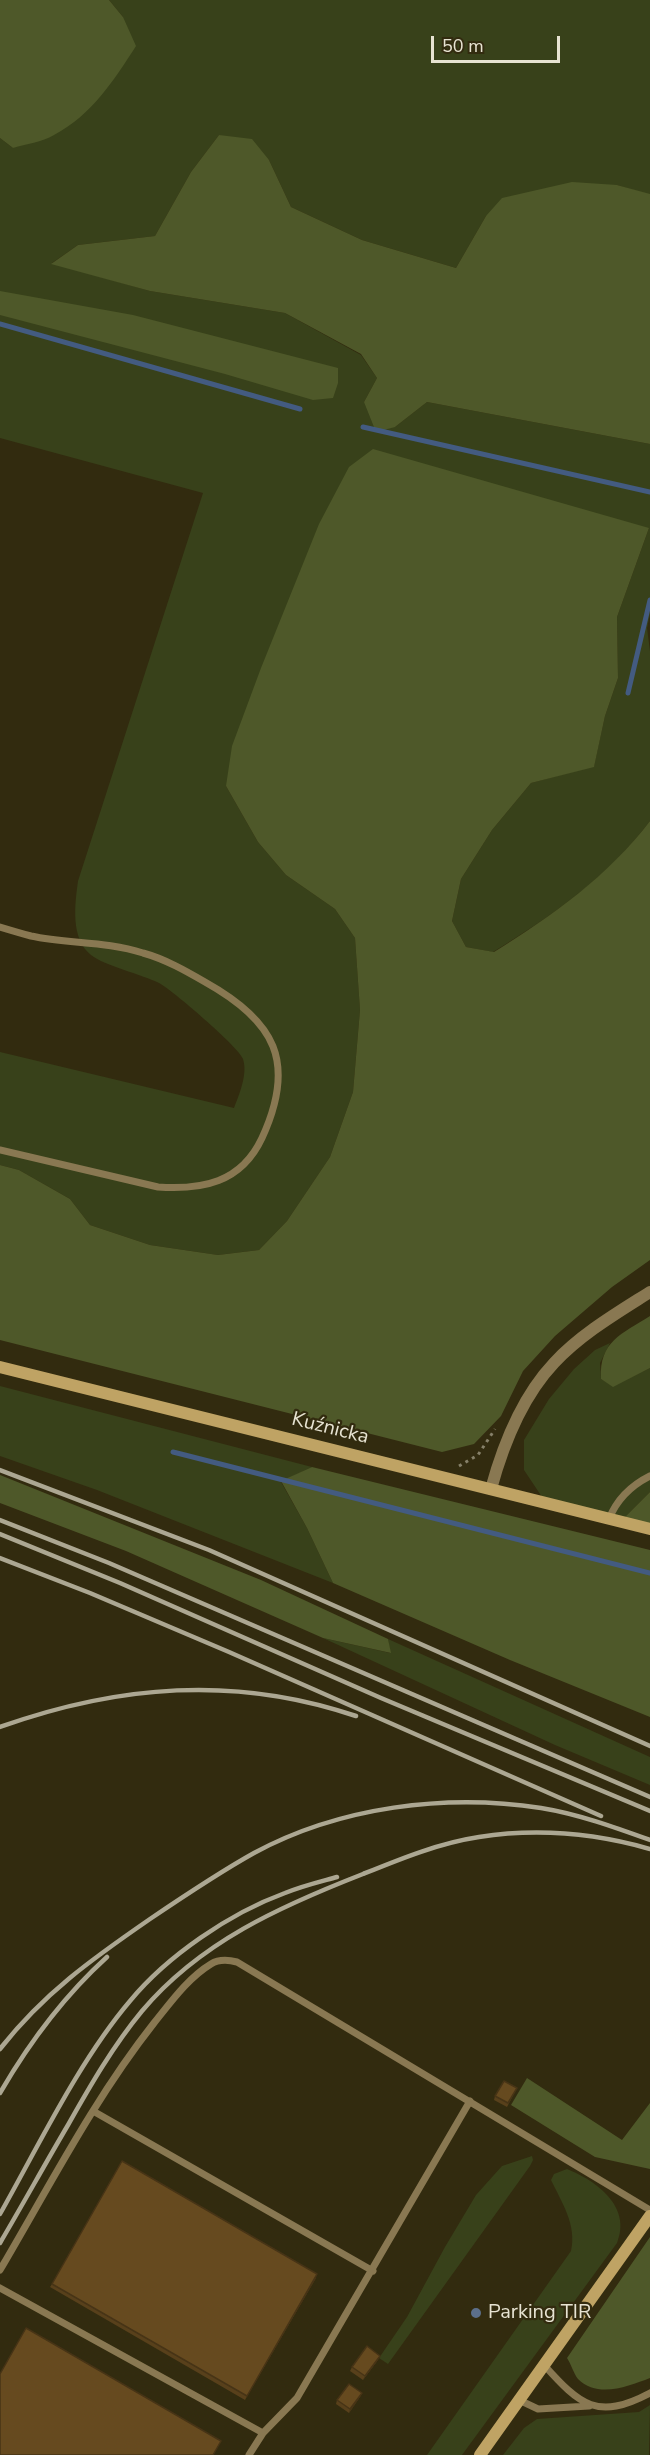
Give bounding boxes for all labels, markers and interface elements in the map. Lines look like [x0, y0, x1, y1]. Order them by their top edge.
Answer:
scale bar [434, 24, 563, 62]
text: 50 m [442, 34, 484, 58]
street label: Kuźnicka [289, 1408, 371, 1450]
place label: Parking TIR [488, 2301, 591, 2325]
marker: Parking TIR [469, 2306, 483, 2320]

